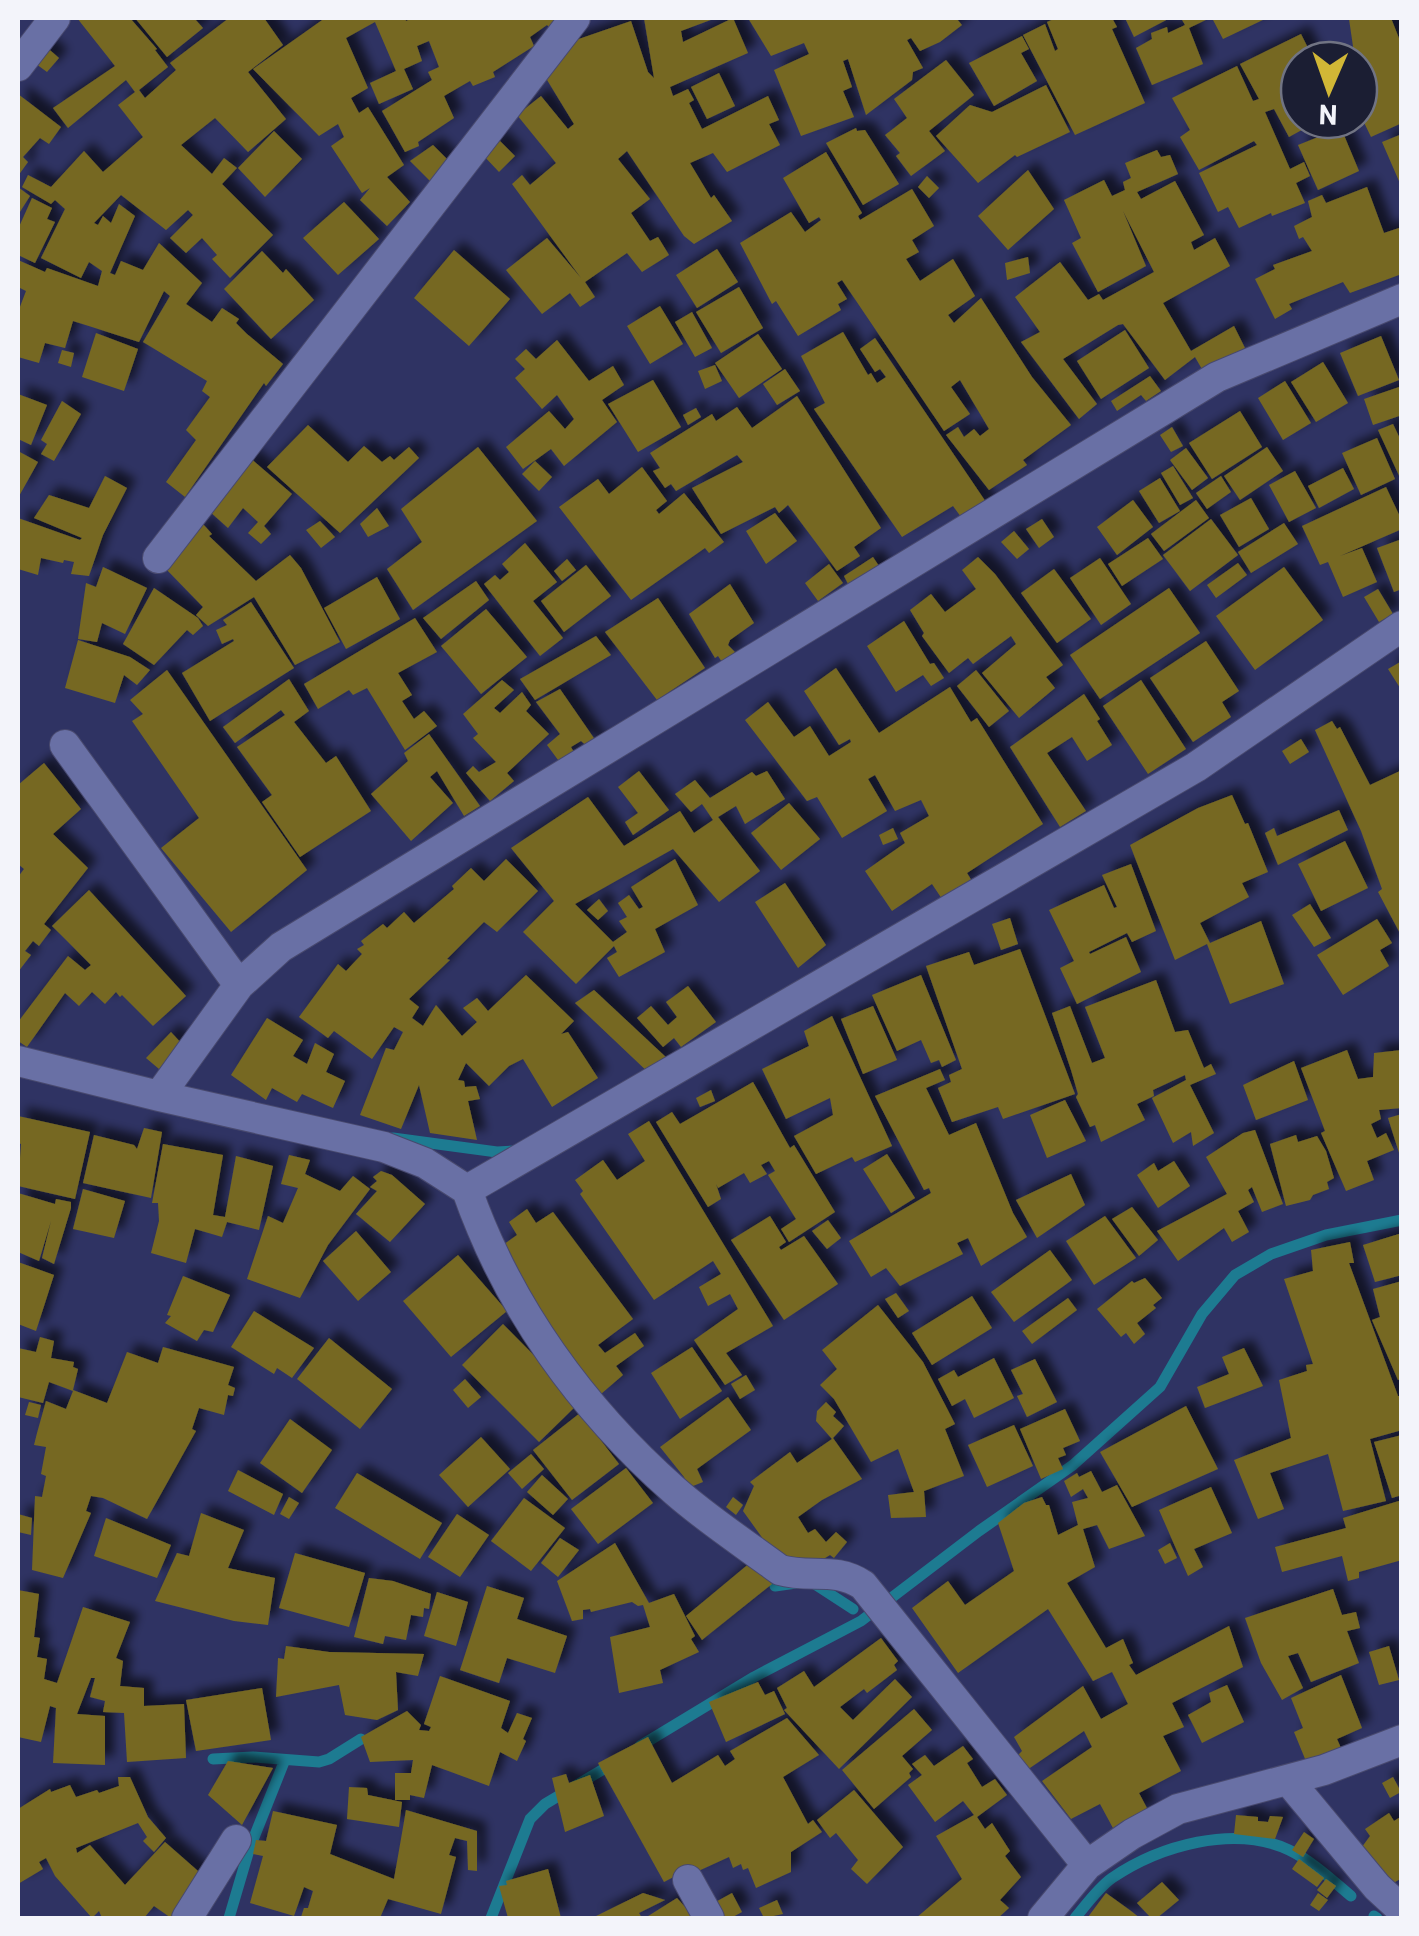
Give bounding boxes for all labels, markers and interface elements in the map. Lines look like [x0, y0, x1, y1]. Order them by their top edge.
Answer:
north arrow [1279, 40, 1379, 140]
text: N [1318, 99, 1338, 133]

